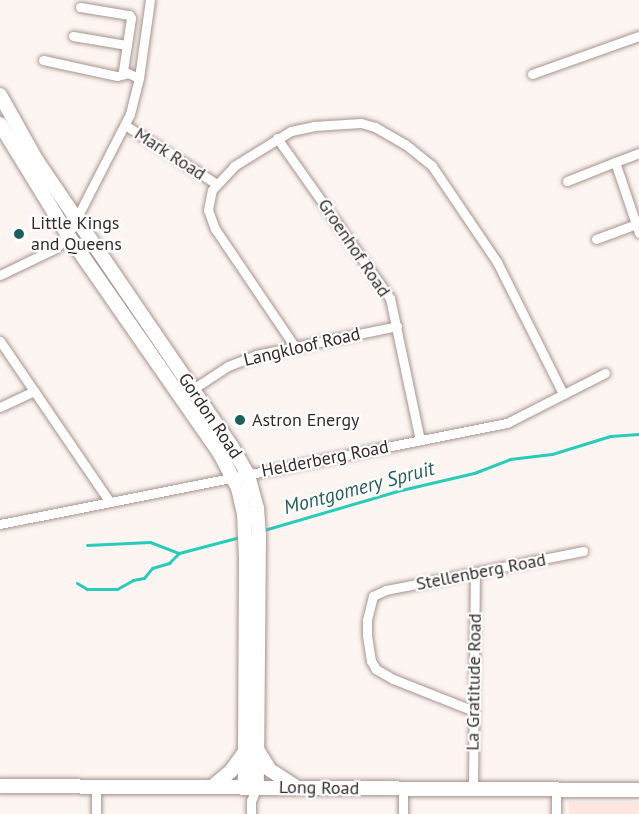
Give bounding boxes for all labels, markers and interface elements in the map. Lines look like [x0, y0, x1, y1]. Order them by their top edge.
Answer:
street label: Mark Road [130, 123, 210, 185]
street label: Groenhof Road [313, 195, 395, 301]
place label: Little Kings and Queens [31, 213, 122, 256]
marker: Little Kings and Queens [12, 227, 26, 241]
street label: Langkloof Road [242, 323, 362, 371]
street label: Gordon Road [173, 369, 247, 463]
place label: Astron Energy [252, 409, 359, 431]
marker: Astron Energy [233, 413, 247, 427]
street label: Helderberg Road [260, 436, 390, 482]
water label: Montgomery Spruit [281, 456, 437, 520]
street label: Stellenberg Road [414, 549, 548, 595]
street label: La Gratitude Road [462, 613, 486, 751]
street label: Long Road [279, 777, 359, 799]

